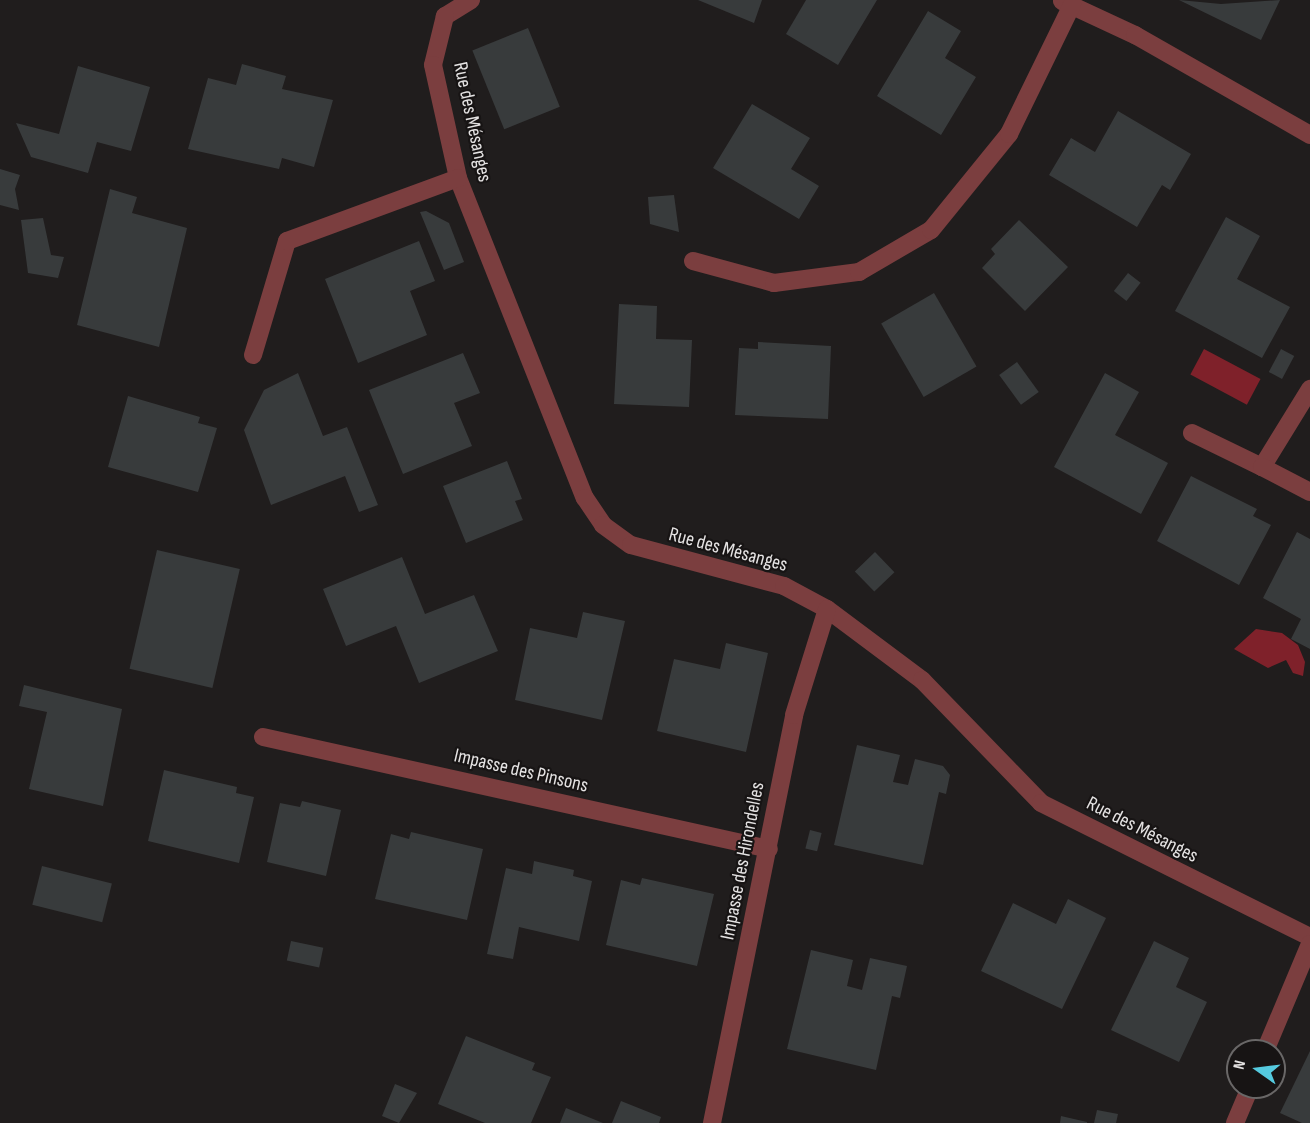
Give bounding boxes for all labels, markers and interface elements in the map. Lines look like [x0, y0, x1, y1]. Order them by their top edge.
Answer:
street label: Rue des Mésanges [448, 60, 496, 184]
street label: Rue des Mésanges [666, 523, 790, 577]
street label: Impasse des Pinsons [452, 744, 590, 798]
street label: Impasse des Hirondelles [716, 780, 770, 942]
street label: Rue des Mésanges [1082, 792, 1202, 868]
north arrow [1226, 1039, 1286, 1099]
text: N [1230, 1059, 1250, 1071]

